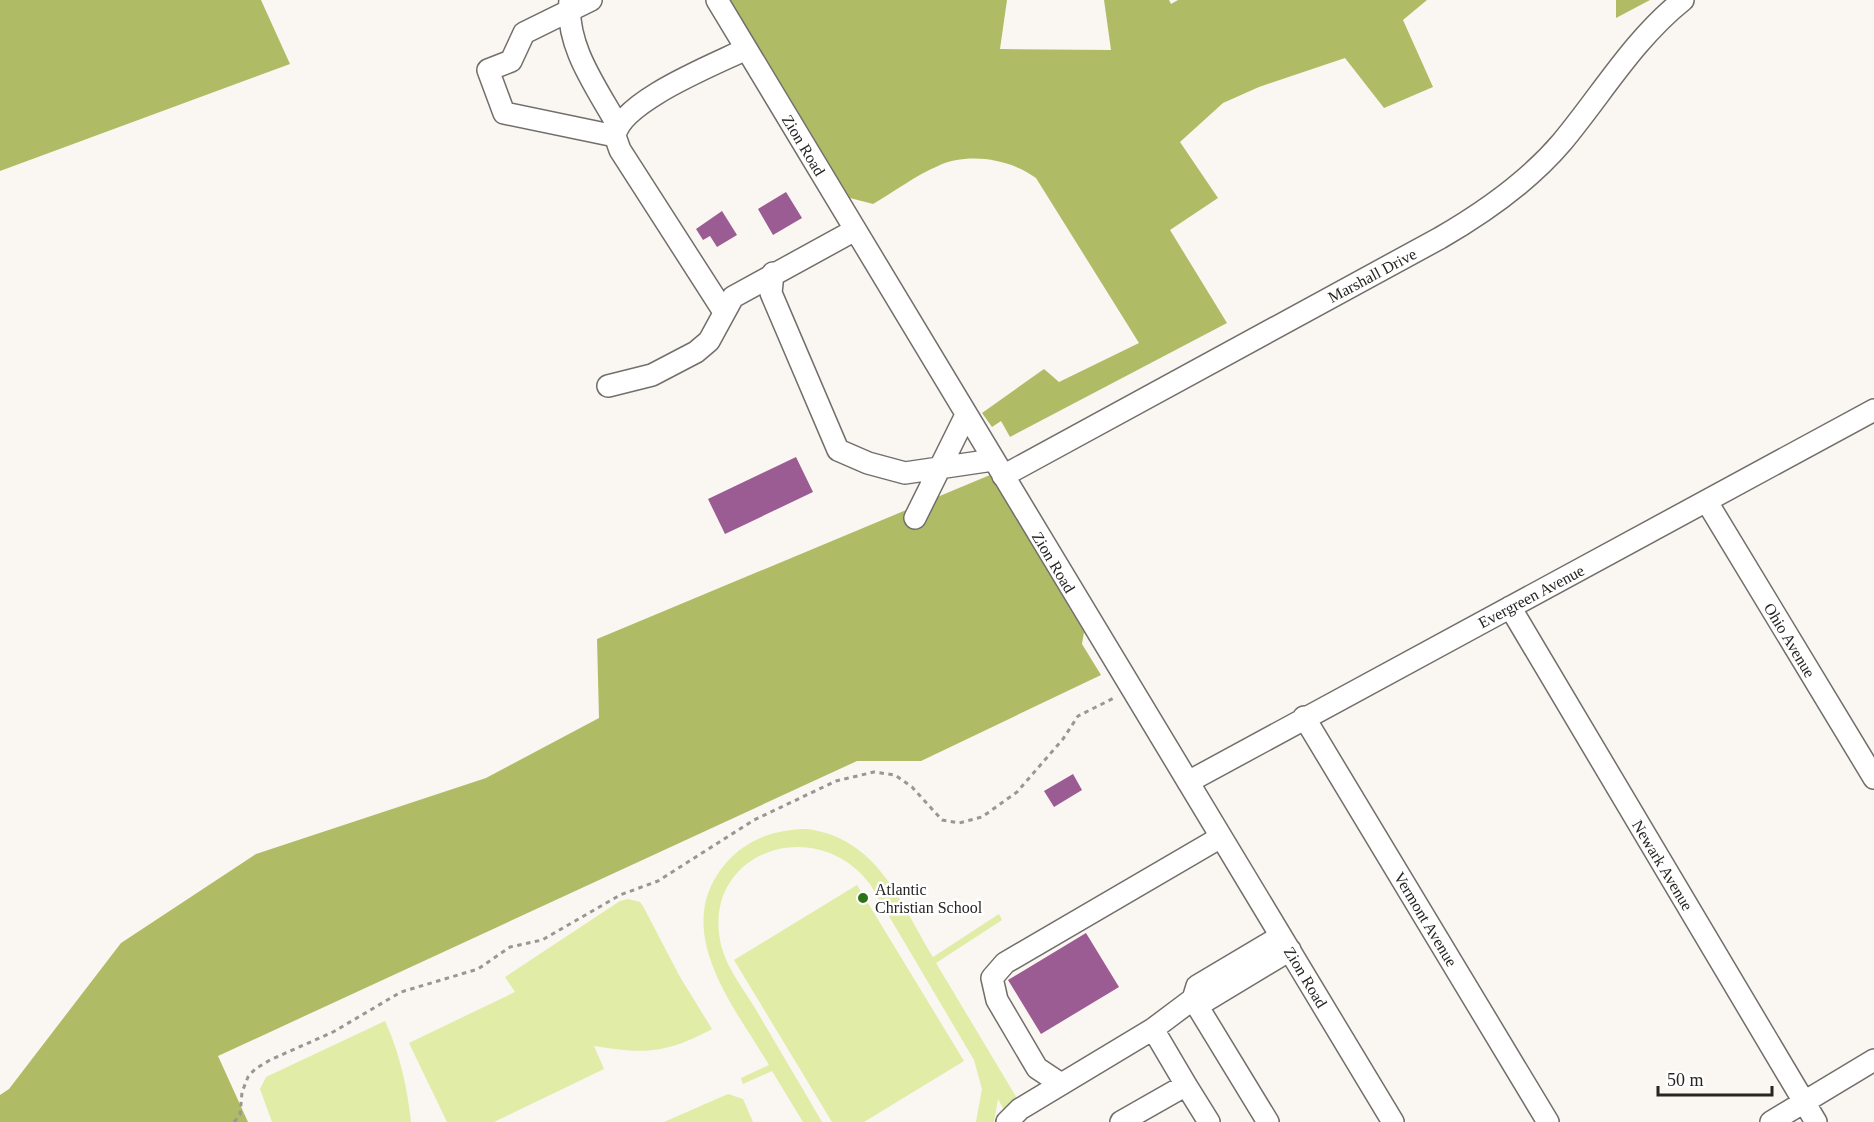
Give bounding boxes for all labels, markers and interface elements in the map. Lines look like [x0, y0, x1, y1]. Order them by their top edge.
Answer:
street label: Zion Road [779, 112, 828, 179]
street label: Marshall Drive [1325, 245, 1419, 306]
street label: Zion Road [1029, 529, 1078, 596]
street label: Evergreen Avenue [1476, 561, 1587, 632]
street label: Ohio Avenue [1761, 600, 1818, 681]
street label: Newark Avenue [1629, 817, 1696, 913]
street label: Vermont Avenue [1391, 869, 1460, 969]
place label: Atlantic Christian School [875, 881, 983, 916]
marker: Atlantic Christian School [856, 891, 870, 905]
street label: Zion Road [1281, 944, 1330, 1011]
scale bar [1658, 1059, 1772, 1097]
text: 50 m [1667, 1070, 1704, 1090]

